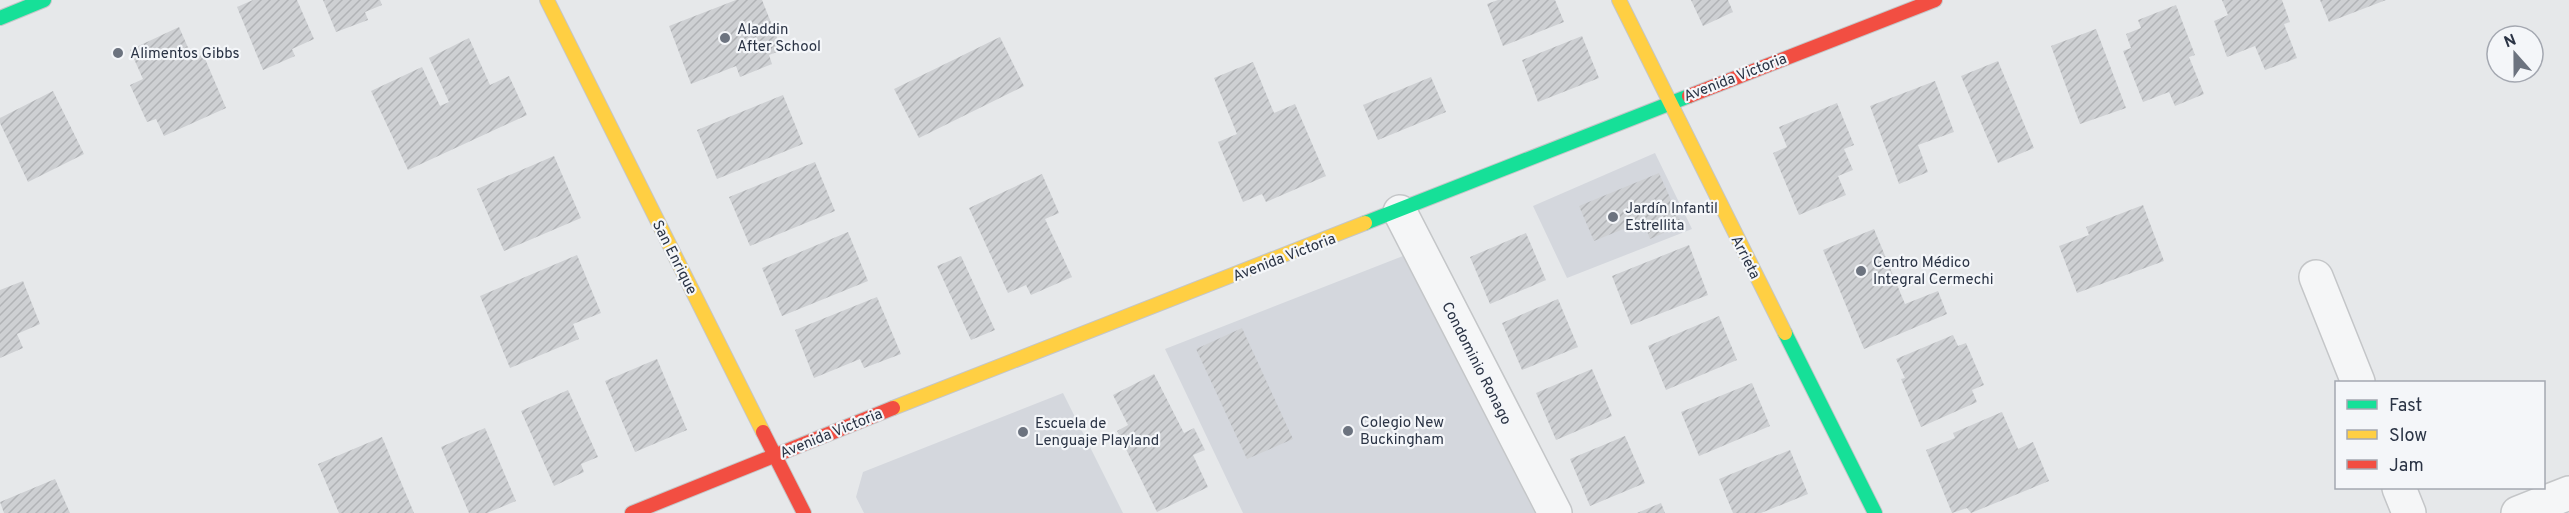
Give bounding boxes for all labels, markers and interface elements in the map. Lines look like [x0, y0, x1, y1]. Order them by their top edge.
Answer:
place label: Aladdin After School [737, 21, 821, 57]
north arrow [2485, 24, 2545, 84]
text: N [2501, 30, 2519, 53]
marker: Aladdin After School [718, 31, 732, 45]
place label: Alimentos Gibbs [130, 45, 239, 64]
marker: Alimentos Gibbs [111, 46, 125, 60]
street label: Avenida Victoria [1681, 50, 1790, 107]
place label: Jardín Infantil Estrellita [1625, 200, 1718, 236]
marker: Jardín Infantil Estrellita [1606, 210, 1620, 224]
street label: San Enrique [647, 217, 701, 298]
street label: Avenida Victoria [1230, 230, 1339, 287]
street label: Arrieta [1726, 232, 1764, 283]
place label: Centro Médico Integral Cermechi [1873, 254, 1994, 290]
marker: Centro Médico Integral Cermechi [1854, 264, 1868, 278]
street label: Condominio Ronago [1436, 299, 1515, 428]
legend [2335, 381, 2545, 489]
text: Fast [2389, 395, 2422, 418]
street label: Avenida Victoria [777, 405, 886, 464]
place label: Colegio New Buckingham [1360, 414, 1444, 450]
place label: Escuela de Lenguaje Playland [1035, 415, 1159, 451]
marker: Colegio New Buckingham [1341, 424, 1355, 438]
marker: Escuela de Lenguaje Playland [1016, 425, 1030, 439]
text: Slow [2389, 425, 2427, 448]
text: Jam [2389, 455, 2424, 478]

